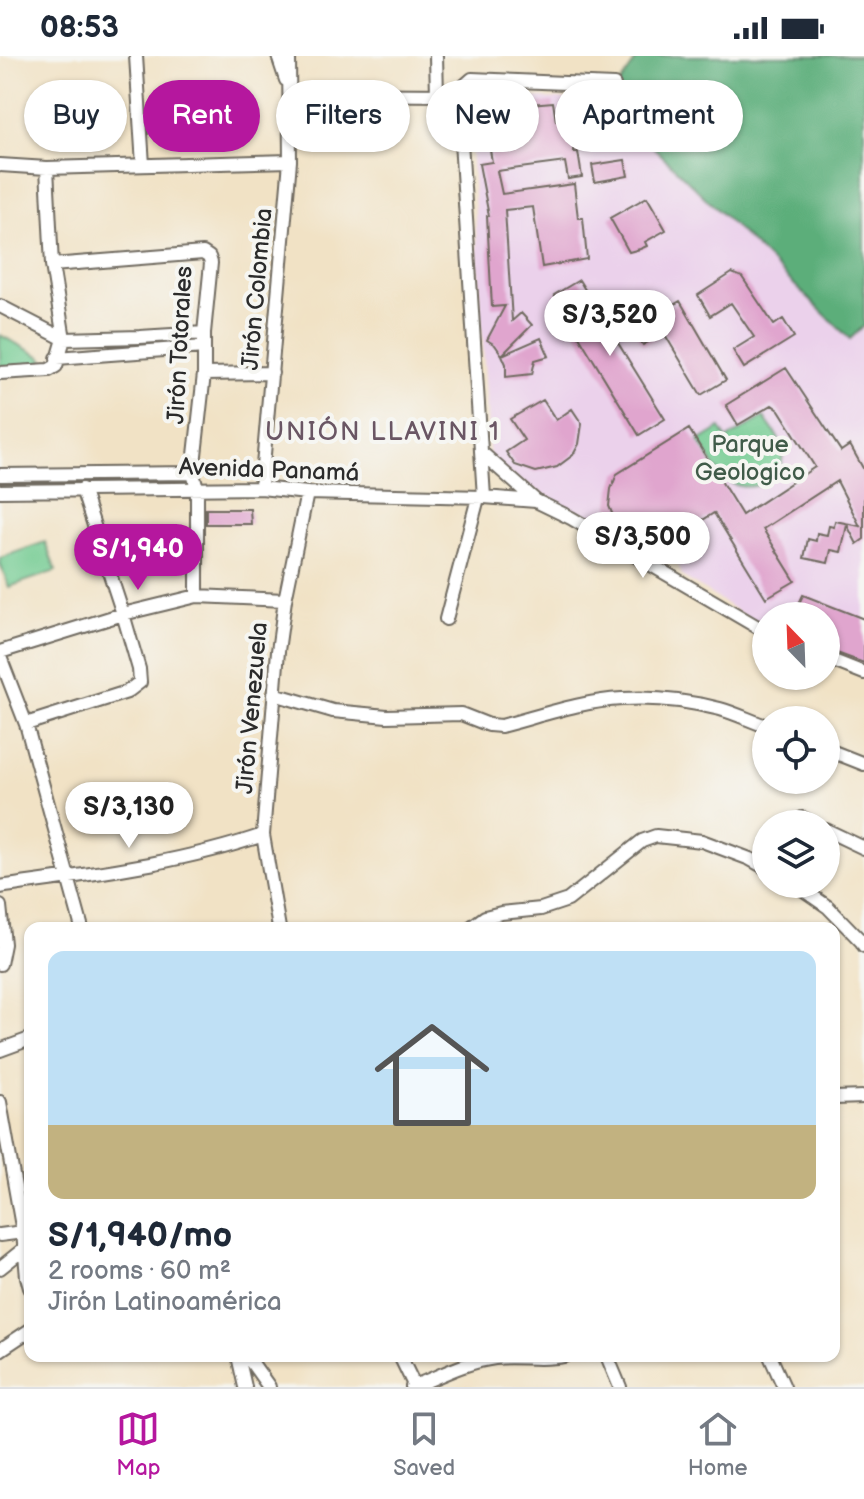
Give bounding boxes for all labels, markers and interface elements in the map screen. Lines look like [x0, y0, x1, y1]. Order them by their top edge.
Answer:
text: 08:53 [40, 10, 119, 46]
chip: Buy [24, 80, 127, 152]
chip: Rent [143, 80, 260, 152]
chip: Filters [276, 80, 410, 152]
chip: New [426, 80, 539, 152]
chip: Apartment [555, 80, 743, 152]
street label: Jirón Colombia [235, 207, 279, 371]
street label: Jirón Totorales [161, 265, 199, 425]
pin: S/3,520 [536, 290, 684, 358]
text: S/3,520 [562, 300, 658, 331]
district label: UNIÓN LLAVINI 1 [265, 416, 501, 448]
park label: Parque Geologico [695, 430, 805, 487]
street label: Avenida Panamá [178, 452, 360, 488]
pin: S/3,500 [569, 512, 717, 580]
text: S/3,500 [595, 522, 691, 553]
pin: S/1,940 [64, 524, 212, 592]
text: S/1,940 [92, 534, 184, 565]
north arrow [752, 602, 840, 690]
map controls [752, 602, 840, 898]
street label: Jirón Venezuela [230, 621, 274, 795]
button: locate [752, 706, 840, 794]
pin: S/3,130 [55, 782, 203, 850]
text: S/3,130 [83, 792, 175, 823]
button: layers [752, 810, 840, 898]
icon: home [360, 1003, 504, 1147]
text: S/1,940/mo [48, 1215, 232, 1256]
text: 2 rooms · 60 m² [48, 1256, 231, 1287]
text: Jirón Latinoamérica [48, 1287, 282, 1318]
tab: Map [116, 1407, 161, 1482]
tab: Saved [393, 1407, 455, 1482]
tab: Home [688, 1407, 748, 1482]

